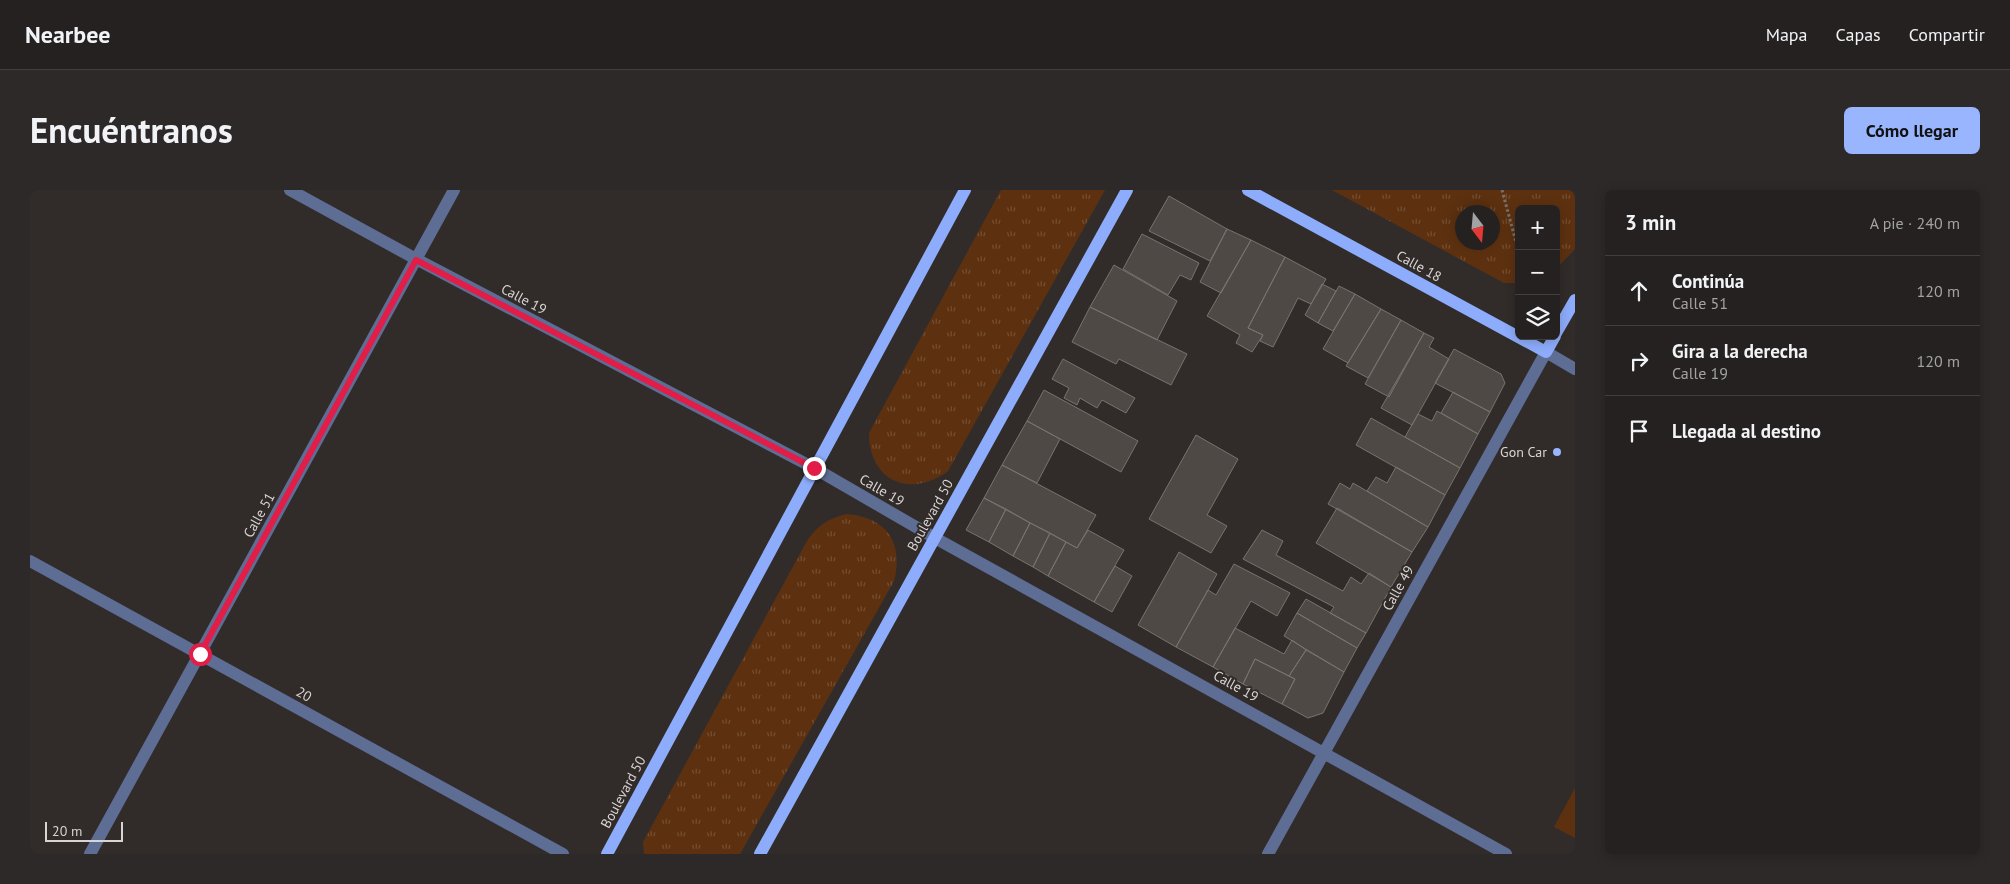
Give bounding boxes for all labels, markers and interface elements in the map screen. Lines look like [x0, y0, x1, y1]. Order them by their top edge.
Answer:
text: Nearbee [25, 19, 110, 50]
text: Mapa [1766, 23, 1808, 46]
text: Capas [1836, 23, 1881, 46]
text: Compartir [1909, 23, 1985, 46]
text: Encuéntranos [30, 107, 233, 153]
button: Cómo llegar [1844, 107, 1980, 154]
north arrow [1455, 205, 1500, 250]
map controls [1515, 205, 1560, 340]
button: + [1515, 205, 1560, 250]
text: 3 min [1625, 209, 1676, 236]
text: A pie · 240 m [1870, 213, 1960, 233]
street label: Calle 18 [1393, 246, 1445, 286]
button: − [1515, 250, 1560, 295]
text: Continúa [1672, 269, 1744, 293]
icon: ahead [1625, 277, 1653, 305]
street label: Calle 19 [498, 280, 550, 318]
text: 120 m [1917, 281, 1960, 301]
text: Calle 51 [1672, 293, 1728, 313]
button: layers [1515, 295, 1560, 340]
text: Gira a la derecha [1672, 339, 1808, 363]
icon: right [1625, 347, 1653, 375]
text: 120 m [1917, 351, 1960, 371]
text: Calle 19 [1672, 363, 1728, 383]
icon: arrive [1625, 417, 1653, 445]
text: Llegada al destino [1672, 419, 1821, 443]
place label: Gon Car [1500, 443, 1547, 461]
marker: Gon Car [1551, 446, 1563, 458]
route end [803, 457, 826, 480]
street label: Calle 19 [856, 470, 908, 510]
street label: Boulevard 50 [903, 476, 957, 554]
street label: Calle 51 [239, 489, 279, 541]
street label: Calle 49 [1378, 562, 1418, 614]
route start [189, 643, 212, 666]
street label: Calle 19 [1210, 666, 1262, 706]
street label: 20 [293, 682, 315, 706]
street label: Boulevard 50 [596, 753, 650, 831]
scale bar [45, 819, 122, 842]
text: 20 m [52, 822, 82, 840]

